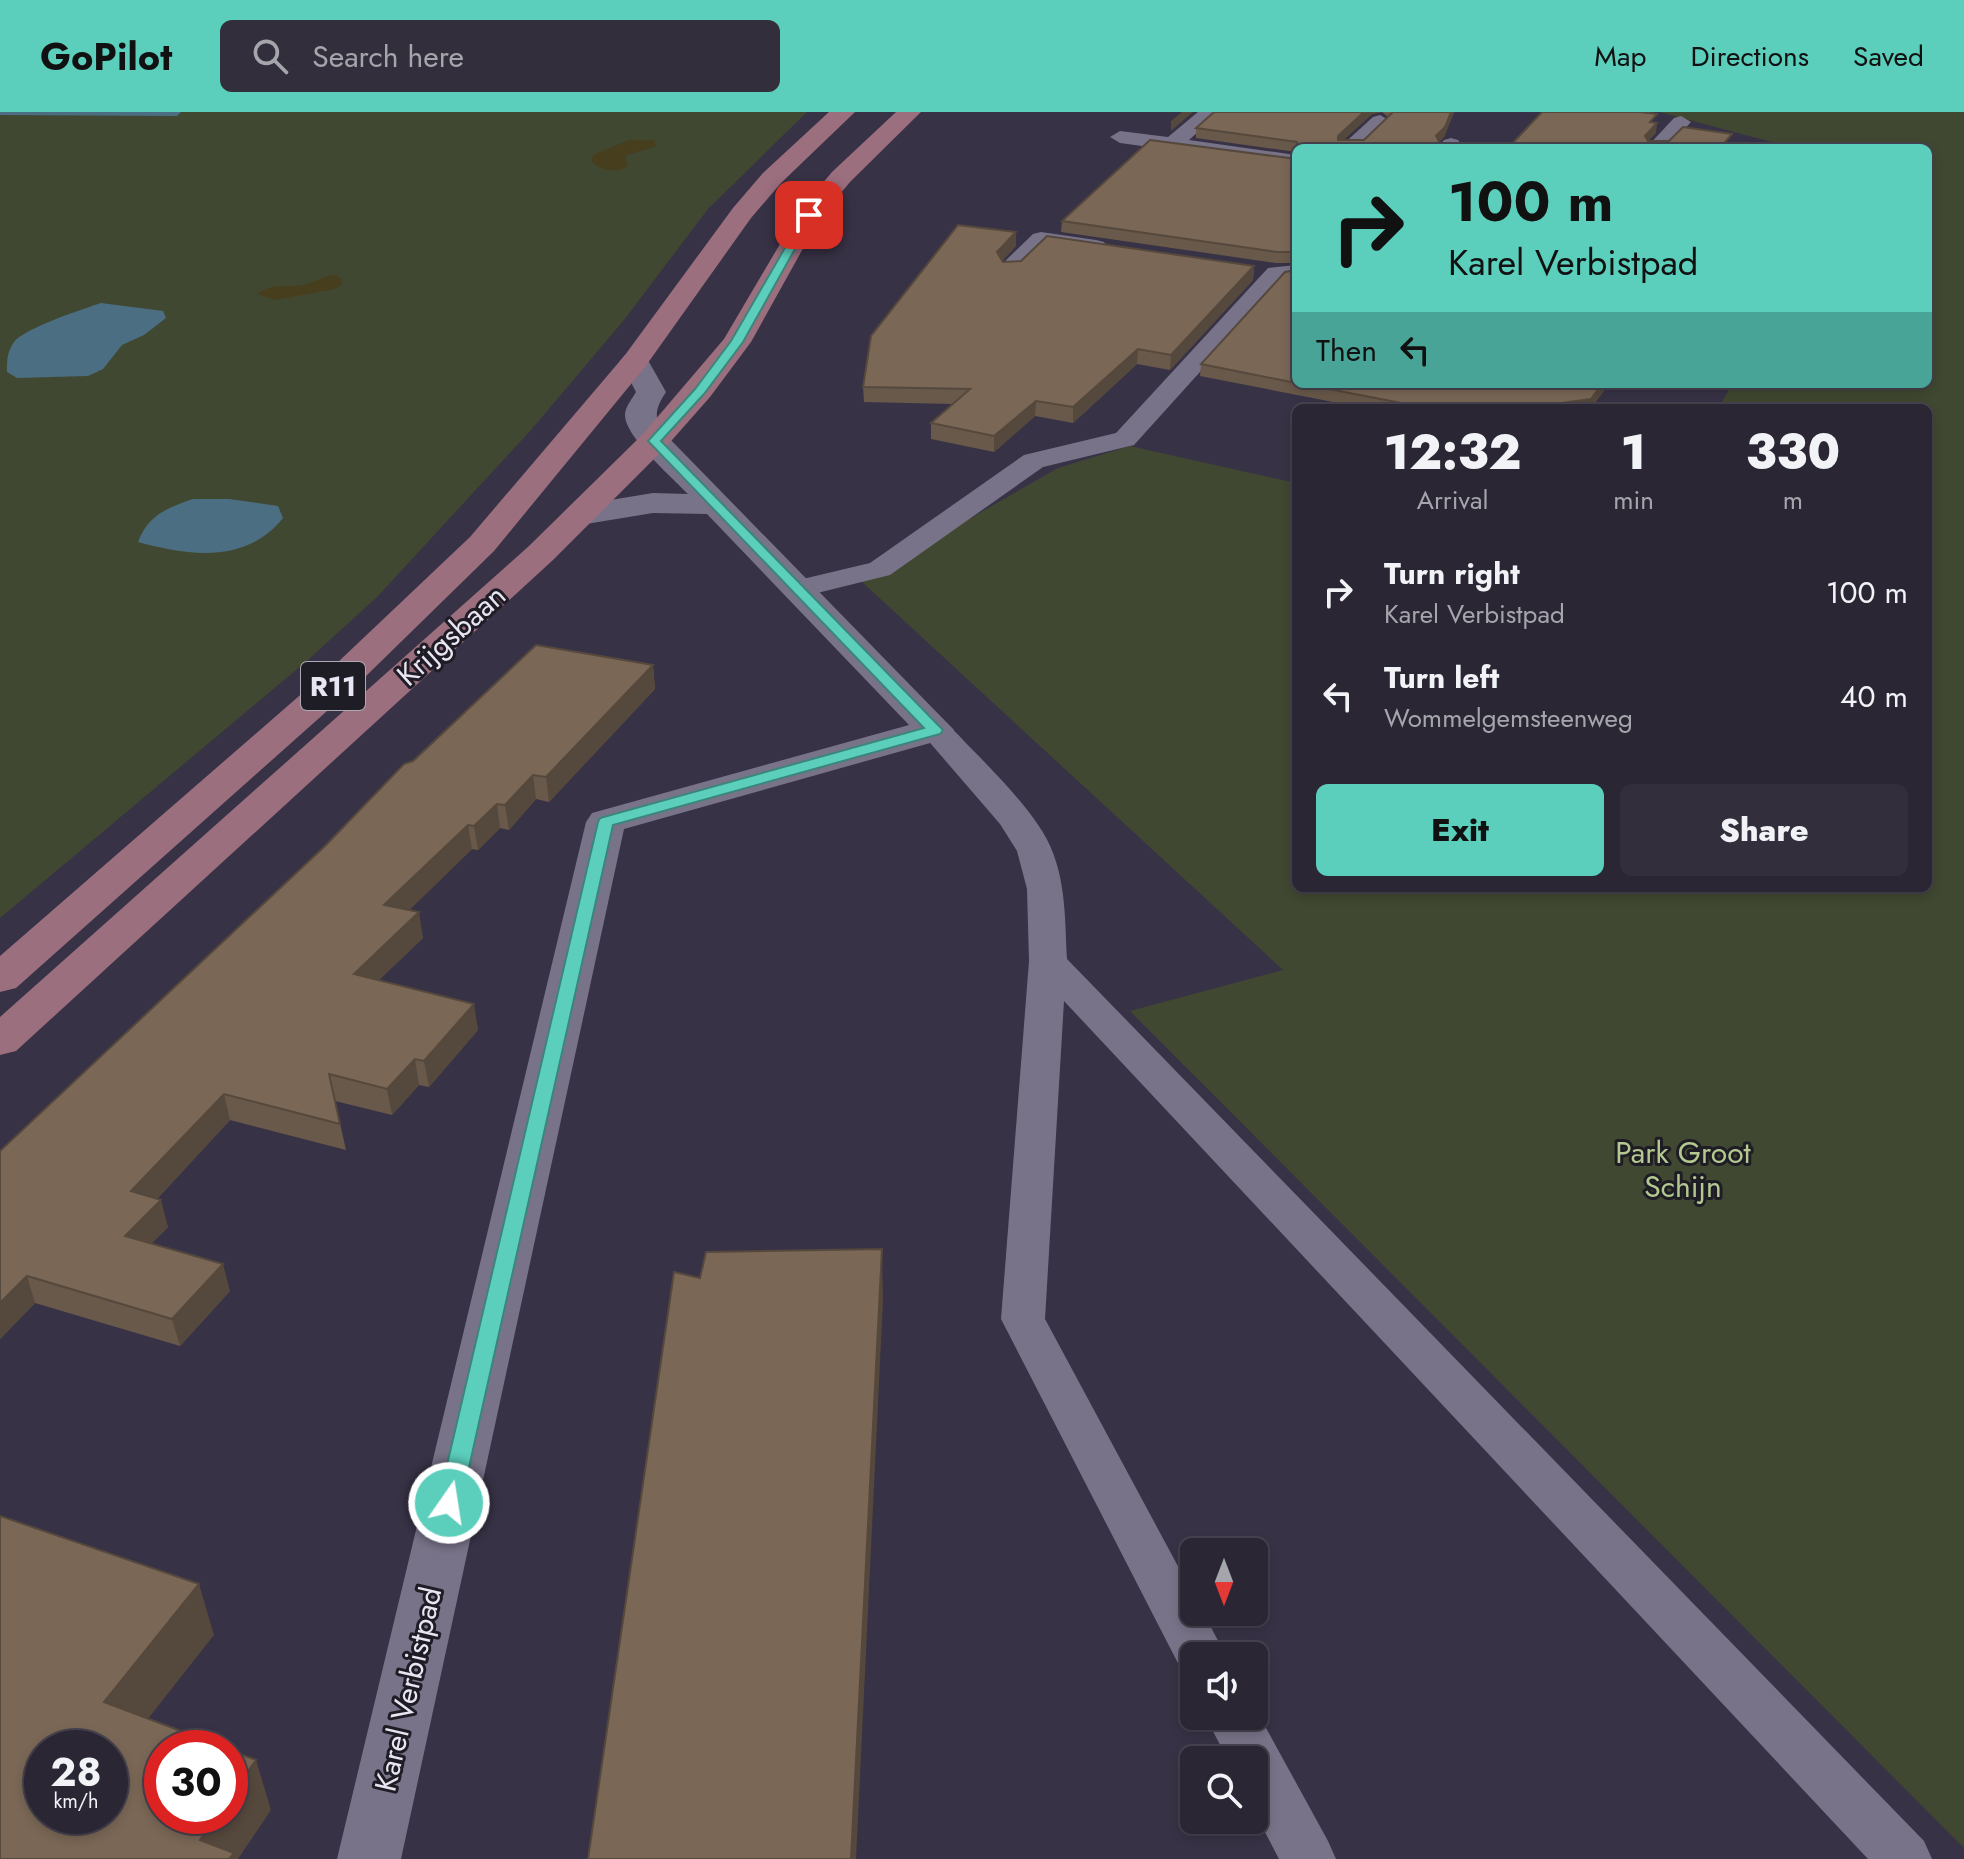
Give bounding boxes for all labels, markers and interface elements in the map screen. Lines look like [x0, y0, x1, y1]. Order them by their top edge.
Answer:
search box [220, 20, 780, 92]
text: GoPilot [40, 29, 172, 84]
icon: search [248, 34, 292, 78]
text: Search here [312, 35, 464, 78]
text: Map [1594, 36, 1646, 77]
text: Directions [1690, 36, 1809, 77]
text: Saved [1853, 36, 1924, 77]
text: 100 m [1448, 161, 1613, 242]
icon: right [1316, 176, 1420, 280]
pin [775, 181, 843, 249]
icon: arrive [787, 193, 831, 237]
text: Karel Verbistpad [1448, 236, 1698, 288]
icon: left [1393, 328, 1437, 372]
text: Then [1316, 329, 1377, 372]
text: 12:32 [1384, 418, 1521, 487]
text: 1 [1621, 418, 1646, 487]
text: 330 [1746, 418, 1840, 487]
text: Arrival [1417, 481, 1488, 519]
text: min [1613, 481, 1654, 519]
text: m [1783, 481, 1803, 519]
text: Turn right [1384, 552, 1520, 595]
icon: right [1316, 570, 1360, 614]
text: 100 m [1826, 571, 1908, 614]
street label: Krijgsbaan [387, 574, 515, 696]
text: Karel Verbistpad [1384, 595, 1565, 633]
text: Turn left [1384, 656, 1499, 699]
road number: R11 [301, 662, 365, 710]
icon: left [1316, 674, 1360, 718]
text: 40 m [1840, 675, 1908, 718]
text: Wommelgemsteenweg [1384, 699, 1633, 737]
button: Exit [1316, 784, 1604, 876]
button: Share [1620, 784, 1908, 876]
park label: Park Groot Schijn [1615, 1131, 1752, 1208]
position arrow [407, 1461, 491, 1545]
north arrow [1180, 1538, 1268, 1626]
map controls [1180, 1538, 1268, 1834]
street label: Karel Verbistpad [364, 1583, 452, 1795]
button: sound [1180, 1642, 1268, 1730]
speed limit sign: 30 [144, 1730, 248, 1834]
text: 28 [50, 1743, 102, 1801]
button: search [1180, 1746, 1268, 1834]
text: km/h [53, 1787, 99, 1816]

